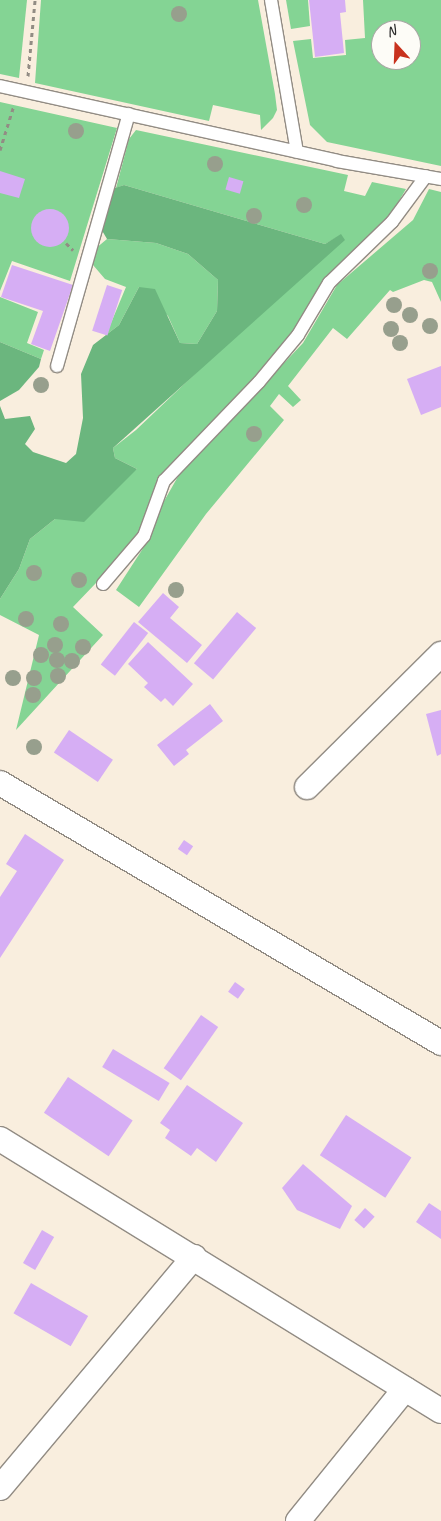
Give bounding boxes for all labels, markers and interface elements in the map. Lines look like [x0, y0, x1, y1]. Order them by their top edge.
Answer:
north arrow [371, 20, 421, 70]
text: N [384, 22, 398, 41]

